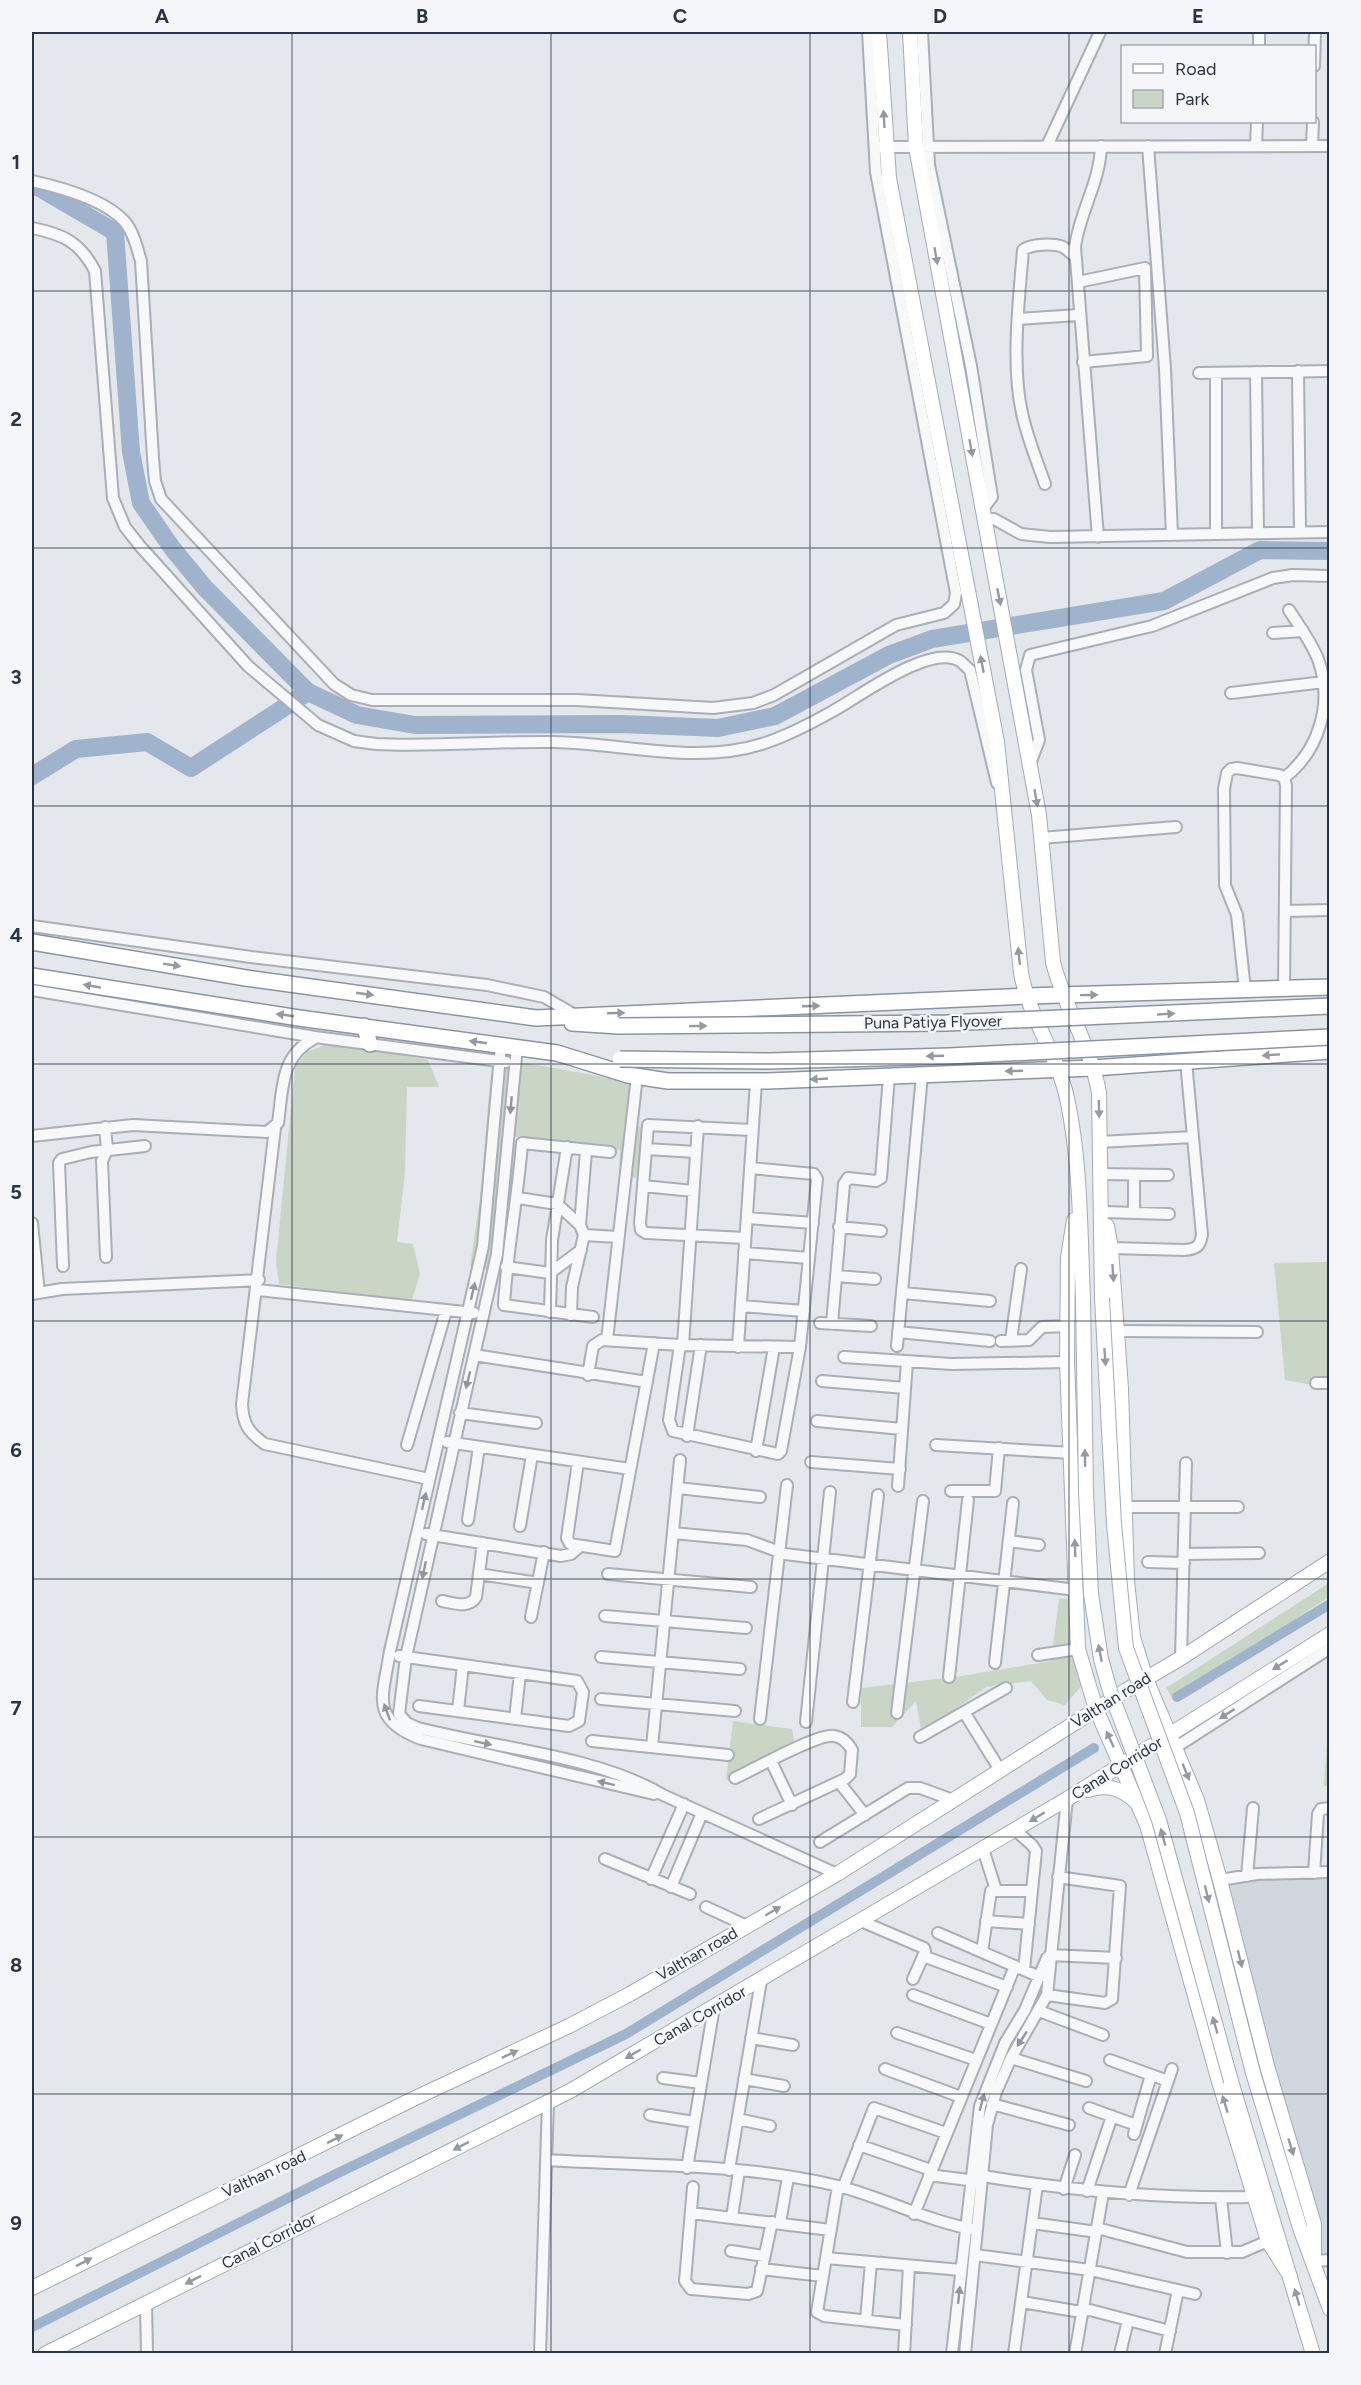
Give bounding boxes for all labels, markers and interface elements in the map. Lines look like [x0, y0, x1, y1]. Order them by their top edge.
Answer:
text: A [155, 4, 170, 28]
text: B [416, 4, 428, 28]
text: C [673, 4, 687, 28]
text: D [933, 4, 947, 28]
text: E [1192, 4, 1204, 28]
legend [1121, 45, 1316, 123]
text: Road [1175, 58, 1216, 80]
text: Park [1175, 88, 1210, 110]
one-way arrow [880, 110, 889, 129]
text: 1 [12, 150, 20, 174]
one-way arrow [932, 247, 941, 266]
text: 2 [10, 407, 22, 431]
one-way arrow [967, 439, 976, 458]
one-way arrow [995, 588, 1004, 607]
one-way arrow [977, 654, 986, 673]
text: 3 [10, 665, 22, 689]
one-way arrow [1032, 788, 1041, 807]
text: 4 [10, 923, 23, 947]
one-way arrow [1014, 947, 1024, 966]
one-way arrow [163, 961, 182, 970]
one-way arrow [83, 981, 102, 990]
one-way arrow [356, 989, 375, 999]
one-way arrow [1080, 990, 1099, 999]
one-way arrow [801, 1002, 820, 1011]
one-way arrow [606, 1008, 625, 1017]
one-way arrow [1156, 1009, 1175, 1018]
one-way arrow [275, 1011, 294, 1020]
street label: Puna Patiya Flyover [864, 1011, 1003, 1033]
one-way arrow [689, 1021, 708, 1031]
one-way arrow [469, 1037, 488, 1046]
one-way arrow [1262, 1050, 1281, 1059]
one-way arrow [926, 1051, 945, 1061]
one-way arrow [1004, 1066, 1023, 1075]
one-way arrow [809, 1075, 828, 1084]
one-way arrow [506, 1096, 516, 1115]
one-way arrow [1094, 1100, 1104, 1119]
text: 5 [10, 1180, 22, 1204]
one-way arrow [1108, 1263, 1118, 1282]
one-way arrow [469, 1281, 479, 1300]
one-way arrow [1101, 1347, 1110, 1366]
one-way arrow [462, 1371, 472, 1390]
text: 6 [10, 1438, 22, 1462]
one-way arrow [1080, 1449, 1090, 1468]
one-way arrow [420, 1491, 429, 1510]
one-way arrow [1070, 1539, 1079, 1558]
one-way arrow [419, 1561, 428, 1580]
one-way arrow [1095, 1643, 1104, 1662]
one-way arrow [1272, 1660, 1288, 1671]
street label: Valthan road [1068, 1668, 1154, 1732]
text: 7 [10, 1696, 22, 1720]
one-way arrow [381, 1702, 391, 1720]
one-way arrow [1220, 1708, 1236, 1720]
one-way arrow [1106, 1730, 1115, 1747]
street label: Canal Corridor [1068, 1732, 1166, 1804]
one-way arrow [474, 1738, 492, 1748]
one-way arrow [1182, 1763, 1191, 1781]
one-way arrow [597, 1778, 615, 1788]
one-way arrow [1028, 1812, 1045, 1822]
one-way arrow [1158, 1827, 1168, 1846]
one-way arrow [1203, 1885, 1213, 1904]
one-way arrow [765, 1905, 781, 1916]
street label: Valthan road [653, 1923, 741, 1985]
one-way arrow [1235, 1950, 1245, 1968]
text: 8 [10, 1953, 22, 1977]
street label: Canal Corridor [650, 1982, 750, 2050]
one-way arrow [1210, 2015, 1219, 2033]
one-way arrow [1016, 2031, 1027, 2048]
one-way arrow [625, 2049, 641, 2060]
one-way arrow [502, 2050, 519, 2059]
one-way arrow [977, 2093, 987, 2111]
one-way arrow [1220, 2095, 1230, 2113]
one-way arrow [326, 2134, 343, 2144]
one-way arrow [1287, 2138, 1296, 2156]
one-way arrow [452, 2140, 470, 2150]
street label: Valthan road [219, 2146, 309, 2202]
street label: Canal Corridor [219, 2209, 320, 2273]
text: 9 [10, 2211, 22, 2235]
one-way arrow [76, 2257, 93, 2267]
one-way arrow [184, 2275, 201, 2284]
one-way arrow [954, 2286, 963, 2305]
one-way arrow [1292, 2288, 1301, 2306]

